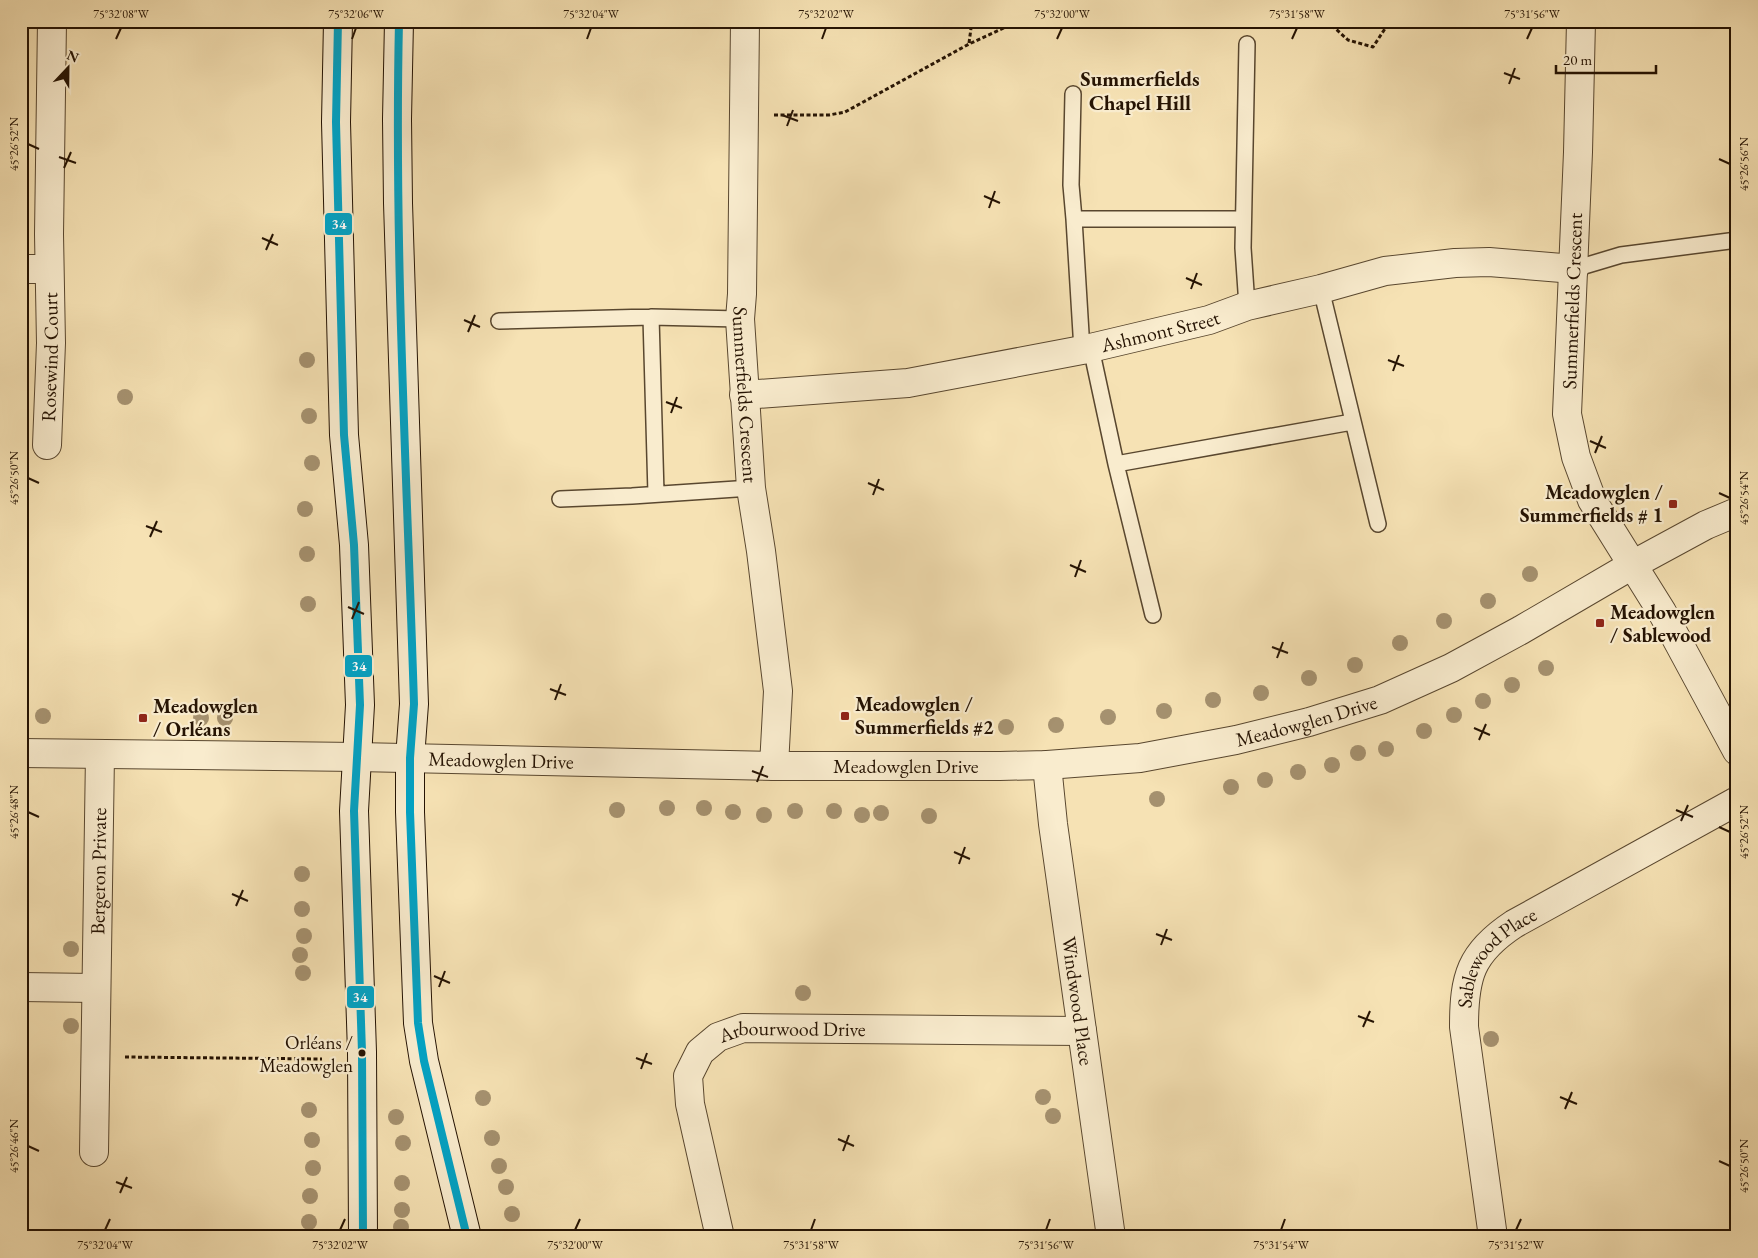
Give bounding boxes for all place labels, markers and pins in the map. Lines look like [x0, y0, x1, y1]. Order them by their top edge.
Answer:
place label: Meadowglen / Summerfields # 1 [1520, 479, 1663, 528]
marker: Meadowglen / Summerfields # 1 [1667, 498, 1679, 510]
place label: Meadowglen / Sablewood [1610, 599, 1715, 648]
marker: Meadowglen / Sablewood [1594, 617, 1606, 629]
place label: Meadowglen / Summerfields #2 [855, 691, 994, 740]
place label: Meadowglen / Orléans [153, 693, 258, 742]
marker: Meadowglen / Summerfields #2 [839, 710, 851, 722]
marker: Meadowglen / Orléans [137, 712, 149, 724]
place label: Orléans / Meadowglen [259, 1030, 353, 1078]
marker: Orléans / Meadowglen [357, 1048, 367, 1058]

